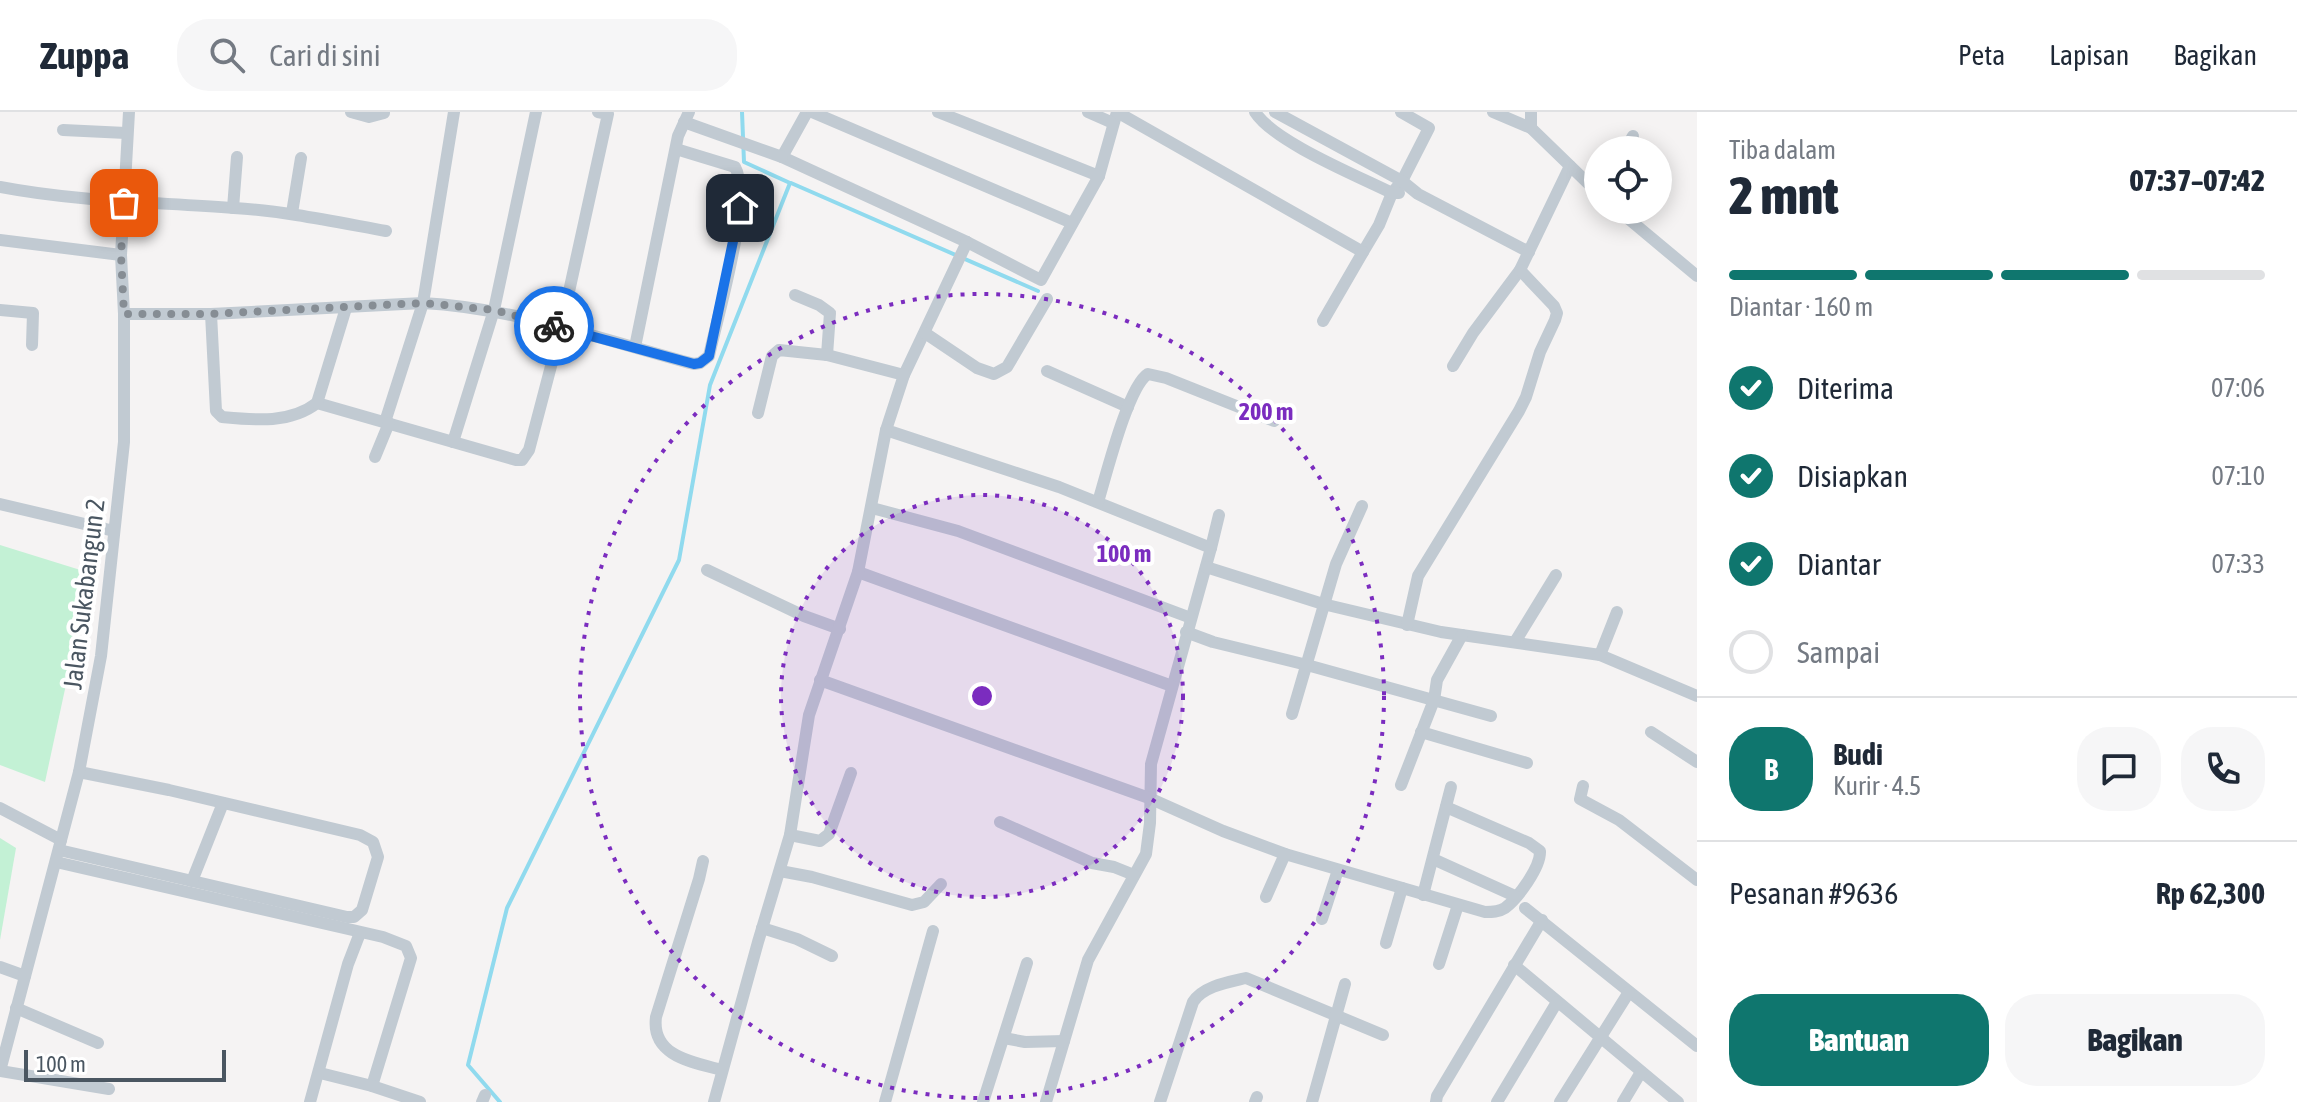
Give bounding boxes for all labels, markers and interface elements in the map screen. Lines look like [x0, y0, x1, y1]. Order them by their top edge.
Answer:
search box [177, 19, 737, 91]
icon: search [205, 33, 249, 77]
text: Zuppa [40, 34, 129, 77]
text: Cari di sini [269, 38, 381, 72]
text: Peta [1958, 39, 2005, 71]
text: Lapisan [2049, 39, 2129, 71]
text: Bagikan [2173, 39, 2257, 71]
text: Tiba dalam [1729, 135, 1836, 165]
map controls [1584, 136, 1672, 224]
button: locate [1584, 136, 1672, 224]
text: 07:37–07:42 [2130, 163, 2265, 197]
text: 2 mnt [1729, 165, 1838, 225]
pin [90, 169, 158, 237]
pin [706, 174, 774, 242]
icon: bag [102, 181, 146, 225]
icon: home [718, 186, 762, 230]
courier [514, 286, 594, 366]
text: Diantar · 160 m [1729, 292, 1873, 322]
icon: bike [532, 304, 576, 348]
icon: check [1729, 366, 1773, 410]
text: Diterima [1797, 371, 1894, 405]
text: 07:06 [2211, 373, 2265, 403]
text: 200 m [1239, 398, 1293, 425]
icon: check [1729, 454, 1773, 498]
text: Disiapkan [1797, 459, 1908, 493]
text: 07:10 [2211, 461, 2265, 491]
street label: Jalan Sukabangun 2 [57, 497, 111, 691]
text: 100 m [1097, 540, 1151, 567]
icon: check [1729, 542, 1773, 586]
text: Diantar [1797, 547, 1881, 581]
text: 07:33 [2211, 549, 2265, 579]
text: Sampai [1797, 635, 1880, 669]
centre of rings [968, 682, 996, 710]
button: chat [2077, 727, 2161, 811]
button: phone [2181, 727, 2265, 811]
text: Budi [1833, 737, 1883, 771]
text: B [1764, 752, 1778, 786]
text: Kurir · 4.5 [1833, 771, 1921, 801]
text: Pesanan #9636 [1729, 876, 1898, 910]
text: Rp 62,300 [2156, 876, 2265, 910]
button: Bantuan [1729, 994, 1989, 1086]
button: Bagikan [2005, 994, 2265, 1086]
scale bar [24, 1046, 226, 1082]
text: 100 m [36, 1051, 86, 1077]

